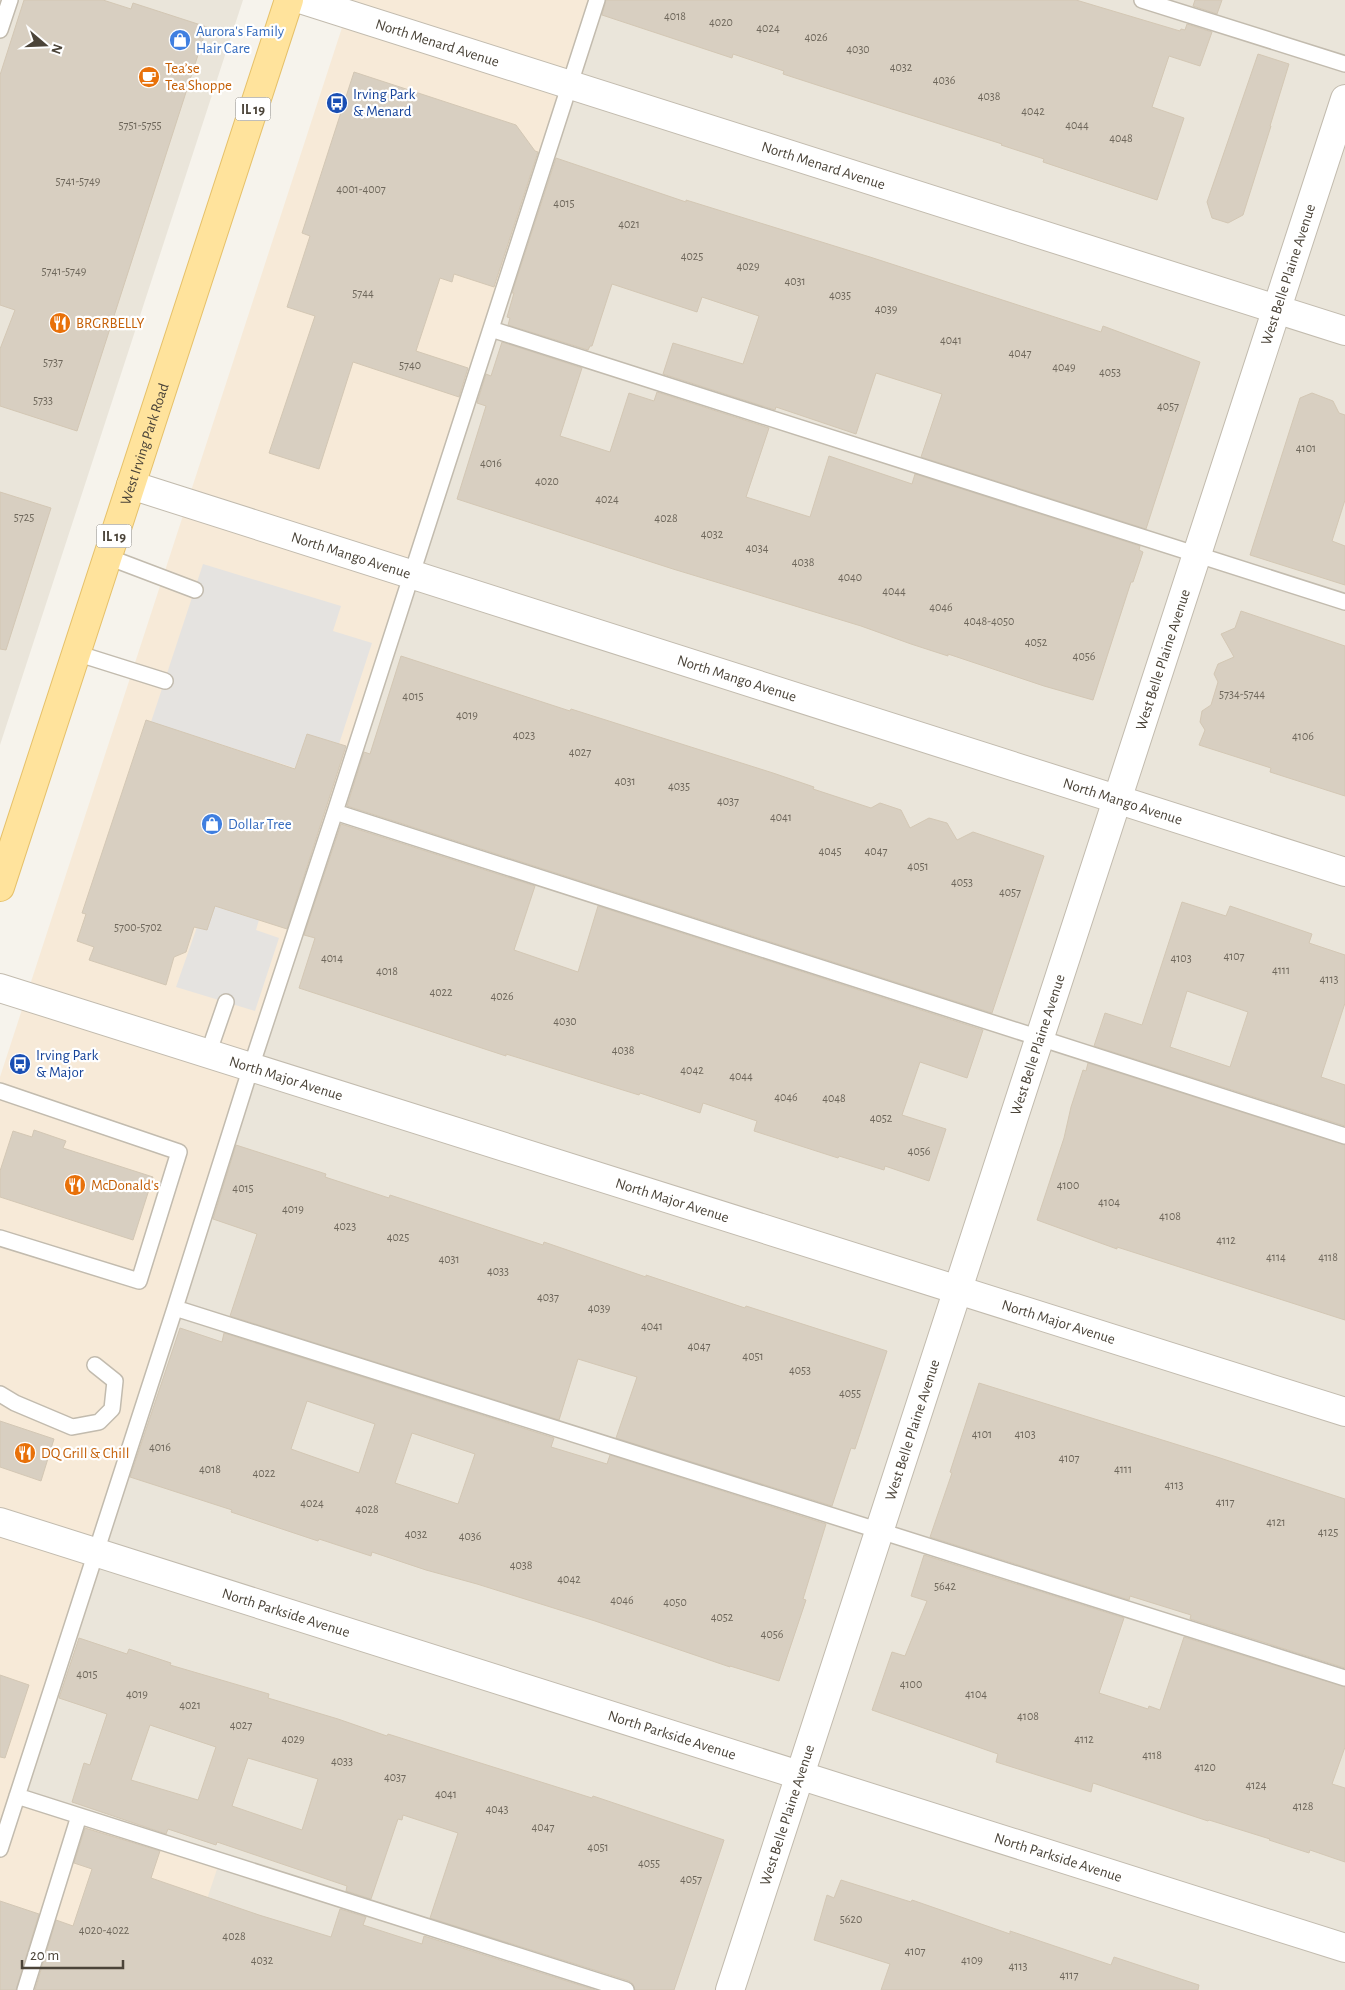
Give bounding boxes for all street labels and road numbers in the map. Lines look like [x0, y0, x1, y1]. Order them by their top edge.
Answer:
street label: North Menard Avenue [373, 16, 501, 70]
road number: IL 19 [236, 98, 270, 120]
street label: North Menard Avenue [759, 139, 887, 192]
street label: West Belle Plaine Avenue [1259, 202, 1318, 347]
street label: West Irving Park Road [118, 381, 172, 507]
road number: IL 19 [96, 524, 132, 548]
street label: North Mango Avenue [289, 530, 412, 582]
street label: West Belle Plaine Avenue [1133, 587, 1193, 732]
street label: North Mango Avenue [675, 653, 798, 705]
street label: North Mango Avenue [1061, 776, 1184, 828]
street label: West Belle Plaine Avenue [1008, 972, 1068, 1117]
street label: North Major Avenue [227, 1054, 345, 1104]
street label: North Major Avenue [614, 1176, 731, 1225]
street label: North Major Avenue [1000, 1297, 1117, 1347]
street label: West Belle Plaine Avenue [883, 1358, 943, 1502]
street label: North Parkside Avenue [220, 1586, 352, 1640]
street label: North Parkside Avenue [606, 1708, 738, 1763]
street label: West Belle Plaine Avenue [757, 1743, 817, 1887]
street label: North Parkside Avenue [992, 1830, 1124, 1885]

